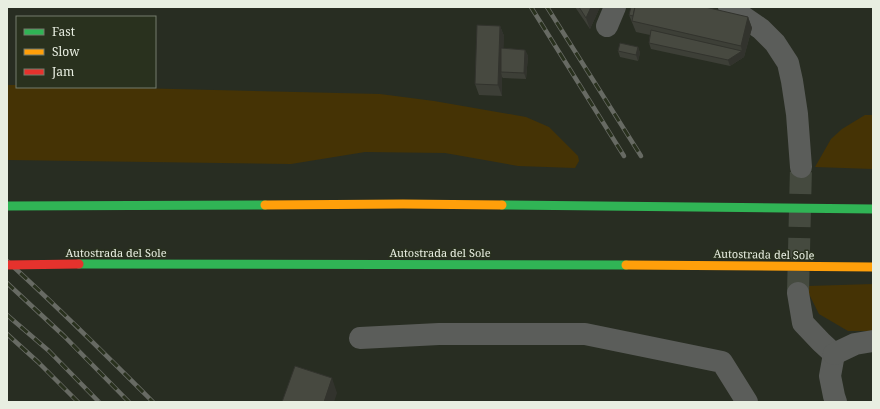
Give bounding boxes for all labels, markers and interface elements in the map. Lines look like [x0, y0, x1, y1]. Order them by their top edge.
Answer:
legend [16, 16, 156, 88]
text: Fast [52, 23, 75, 40]
text: Slow [52, 43, 80, 60]
text: Jam [51, 63, 74, 80]
street label: Autostrada del Sole [65, 245, 167, 260]
street label: Autostrada del Sole [389, 245, 491, 260]
street label: Autostrada del Sole [713, 246, 815, 262]

